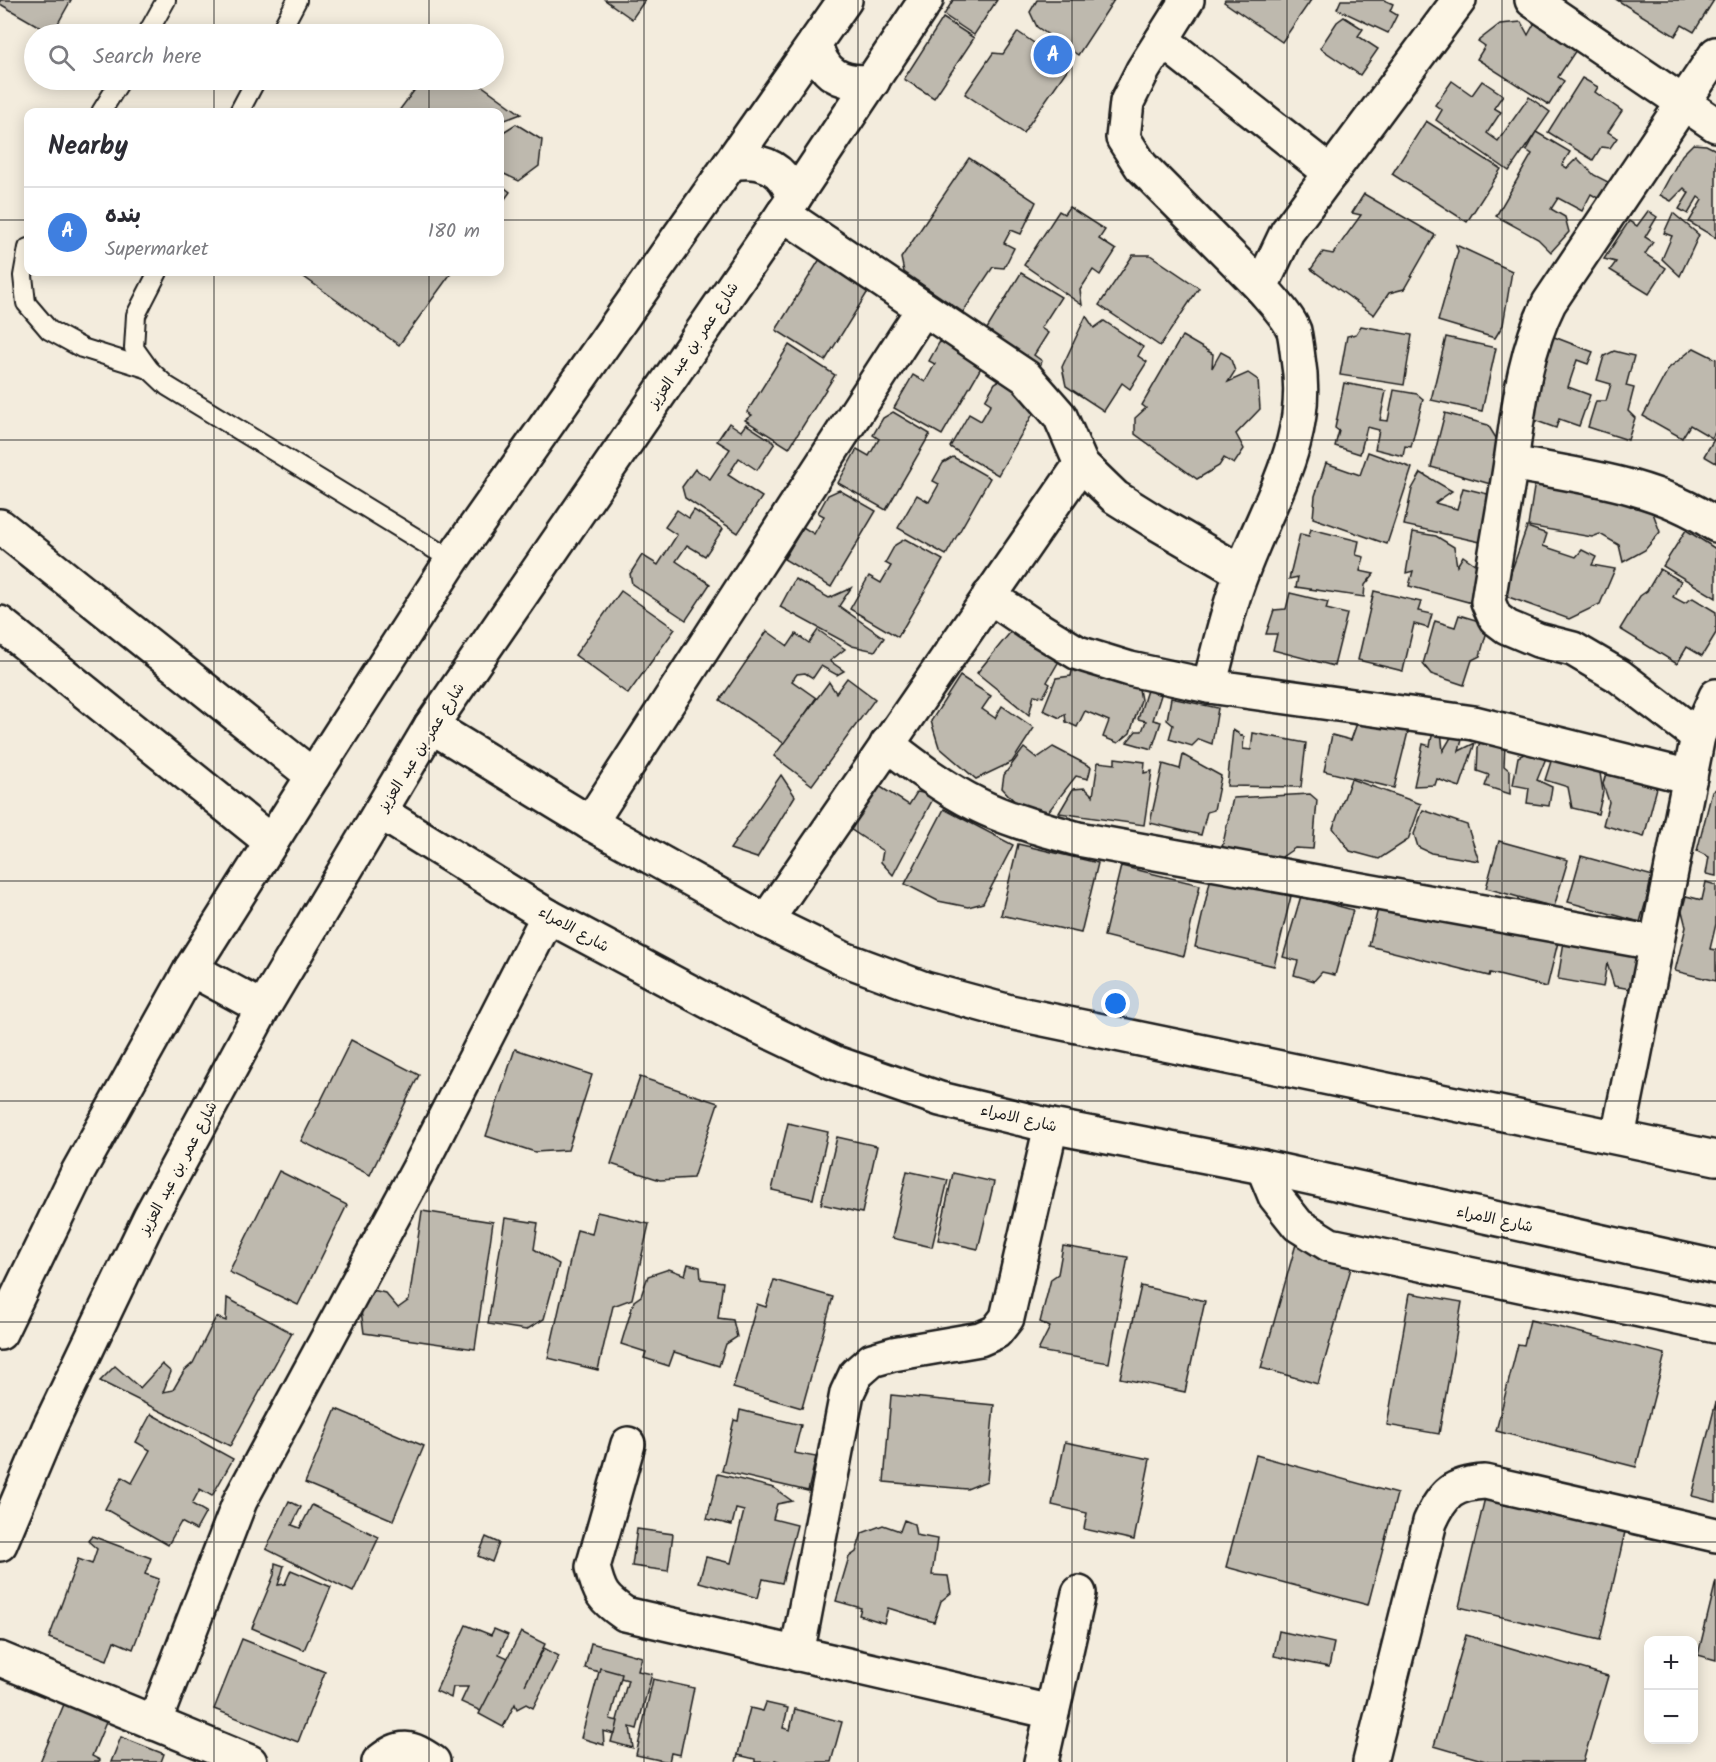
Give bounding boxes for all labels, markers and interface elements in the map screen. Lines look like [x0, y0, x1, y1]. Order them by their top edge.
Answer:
search box [24, 24, 504, 90]
pin: A [1034, 32, 1072, 78]
text: Search here [93, 40, 201, 75]
icon: search [45, 41, 78, 74]
text: Nearby [48, 126, 128, 168]
text: بنده [105, 199, 141, 234]
text: A [61, 216, 74, 248]
text: 180 m [428, 216, 480, 248]
text: Supermarket [105, 234, 208, 266]
street label: شارع عمر بن عبد العزيز [641, 277, 745, 415]
street label: شارع عمر بن عبد العزيز [371, 678, 471, 818]
street label: شارع الامراء [534, 901, 613, 959]
your location [1101, 989, 1130, 1018]
street label: شارع عمر بن عبد العزيز [133, 1097, 224, 1241]
street label: شارع الامراء [978, 1099, 1059, 1139]
street label: شارع الامراء [1454, 1200, 1535, 1240]
map controls [1644, 1636, 1698, 1744]
button: + [1644, 1636, 1698, 1690]
button: − [1644, 1690, 1698, 1744]

